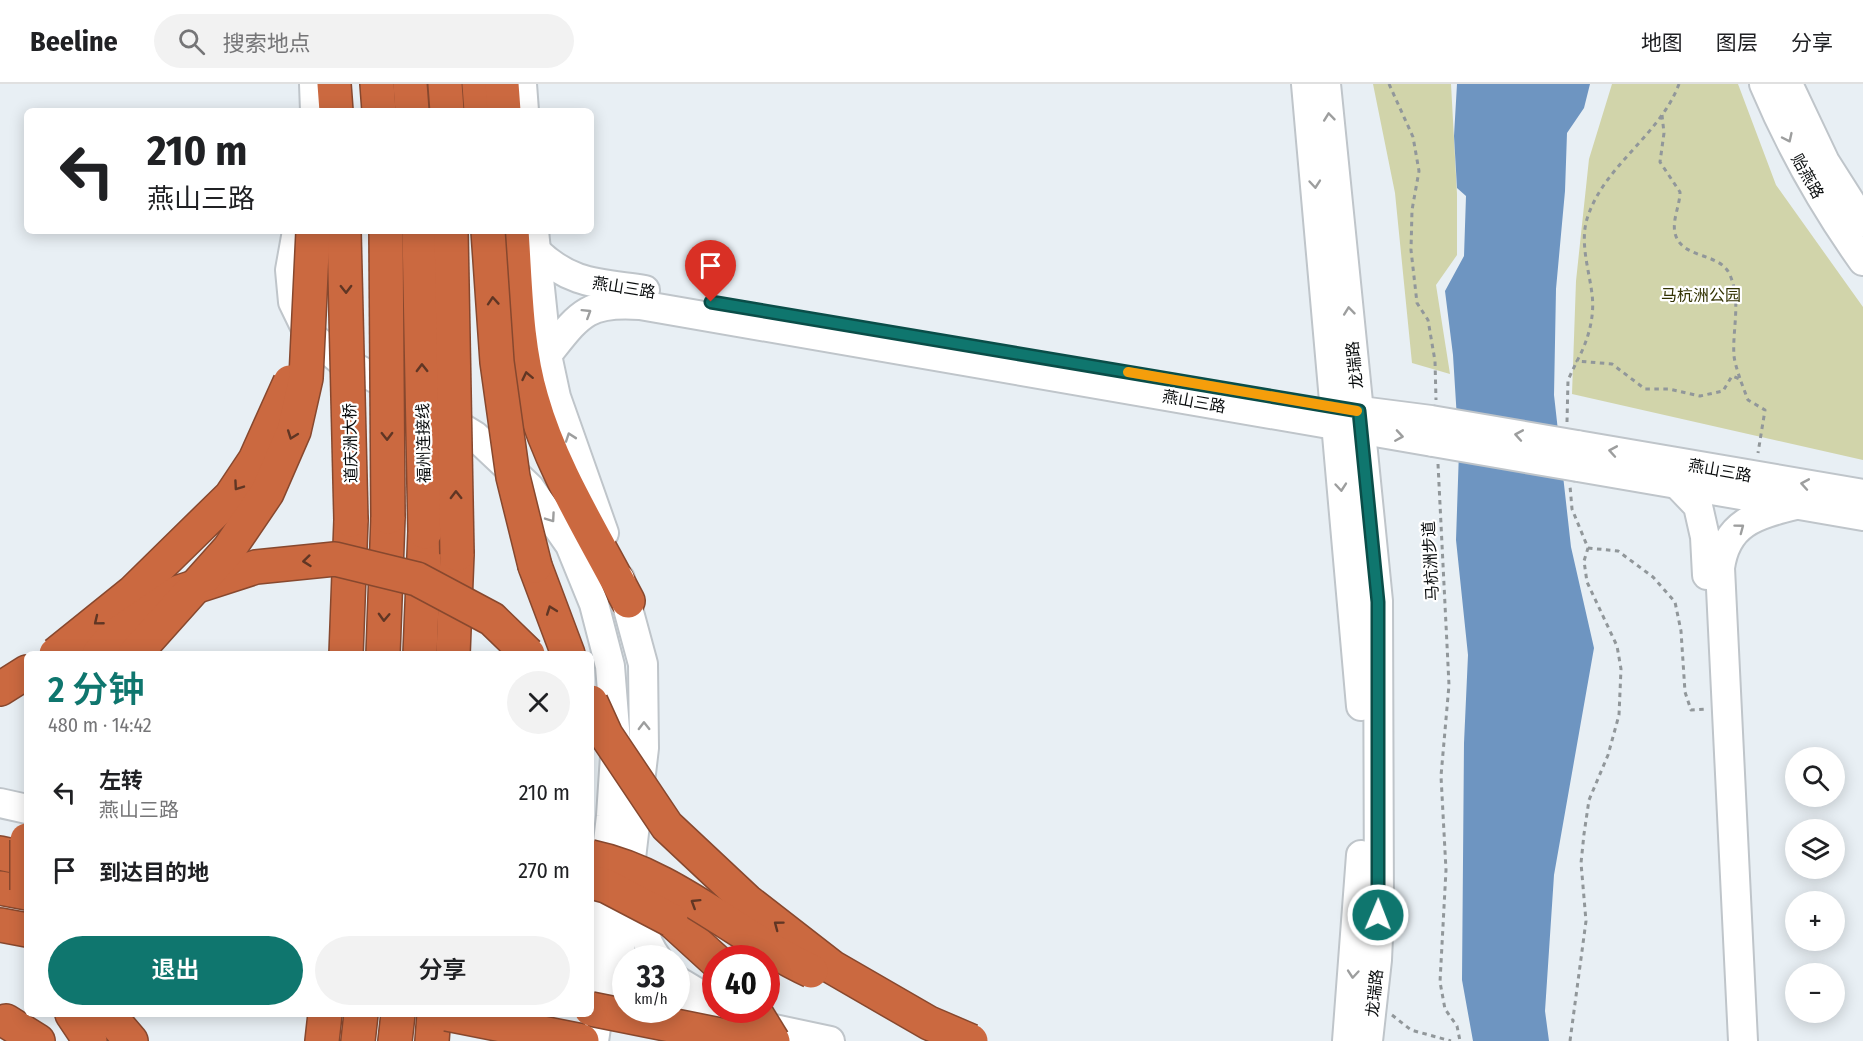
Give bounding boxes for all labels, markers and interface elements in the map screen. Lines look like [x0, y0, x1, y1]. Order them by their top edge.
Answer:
search box [154, 14, 574, 68]
text: Beeline [30, 25, 118, 58]
icon: search [175, 25, 208, 58]
text: 搜索地点 [223, 30, 311, 57]
text: 地图 [1641, 30, 1683, 56]
text: 图层 [1716, 30, 1758, 56]
text: 分享 [1791, 30, 1833, 56]
one-way arrow [1323, 112, 1336, 122]
text: 210 m [147, 126, 247, 176]
one-way arrow [1780, 131, 1792, 142]
icon: left [48, 132, 126, 210]
street label: 贻燕路 [1788, 151, 1828, 202]
one-way arrow [1308, 180, 1321, 189]
text: 燕山三路 [147, 183, 255, 215]
pin [685, 240, 736, 302]
icon: arrive [694, 249, 727, 282]
street label: 燕山三路 [591, 273, 657, 302]
one-way arrow [340, 285, 352, 294]
park label: 马杭洲公园 [1661, 286, 1741, 305]
one-way arrow [487, 297, 500, 306]
one-way arrow [1343, 306, 1356, 316]
one-way arrow [581, 308, 591, 320]
street label: 龙瑞路 [1343, 340, 1366, 390]
one-way arrow [415, 364, 428, 373]
one-way arrow [521, 371, 534, 381]
street label: 燕山三路 [1161, 387, 1227, 416]
street label: 道庆洲大桥 [340, 403, 361, 483]
street label: 福州连接线 [413, 403, 434, 483]
one-way arrow [286, 429, 299, 439]
one-way arrow [1514, 429, 1524, 442]
one-way arrow [1394, 430, 1404, 442]
one-way arrow [381, 432, 394, 441]
one-way arrow [565, 432, 577, 443]
one-way arrow [1608, 445, 1618, 458]
street label: 燕山三路 [1687, 456, 1753, 485]
one-way arrow [1801, 478, 1811, 491]
one-way arrow [234, 479, 245, 490]
one-way arrow [1334, 482, 1347, 491]
one-way arrow [450, 491, 463, 500]
one-way arrow [544, 512, 555, 523]
street label: 马杭洲步道 [1419, 521, 1442, 601]
one-way arrow [1733, 525, 1744, 536]
one-way arrow [303, 555, 312, 567]
one-way arrow [546, 605, 559, 616]
one-way arrow [378, 612, 391, 621]
one-way arrow [94, 613, 105, 624]
text: 2 分钟 [48, 668, 144, 712]
button: close [507, 671, 570, 734]
text: 480 m · 14:42 [48, 713, 152, 737]
one-way arrow [638, 721, 650, 730]
map controls [1785, 747, 1845, 1023]
button: search [1785, 747, 1845, 807]
text: 左转 [99, 767, 143, 794]
icon: left [48, 776, 81, 809]
text: 210 m [519, 779, 570, 806]
text: 燕山三路 [99, 798, 179, 822]
button: layers [1785, 819, 1845, 879]
icon: arrive [48, 854, 81, 887]
text: 270 m [518, 857, 570, 884]
text: 到达目的地 [99, 859, 209, 886]
position arrow [1346, 883, 1410, 947]
button: + [1785, 891, 1845, 951]
one-way arrow [691, 898, 701, 910]
one-way arrow [773, 921, 784, 932]
button: 退出 [48, 936, 303, 1005]
button: 分享 [315, 936, 570, 1005]
speed limit sign: 40 [702, 945, 780, 1023]
text: 33 [637, 959, 665, 995]
button: − [1785, 963, 1845, 1023]
street label: 龙瑞路 [1363, 968, 1386, 1018]
one-way arrow [1347, 970, 1360, 979]
text: km/h [634, 990, 668, 1008]

